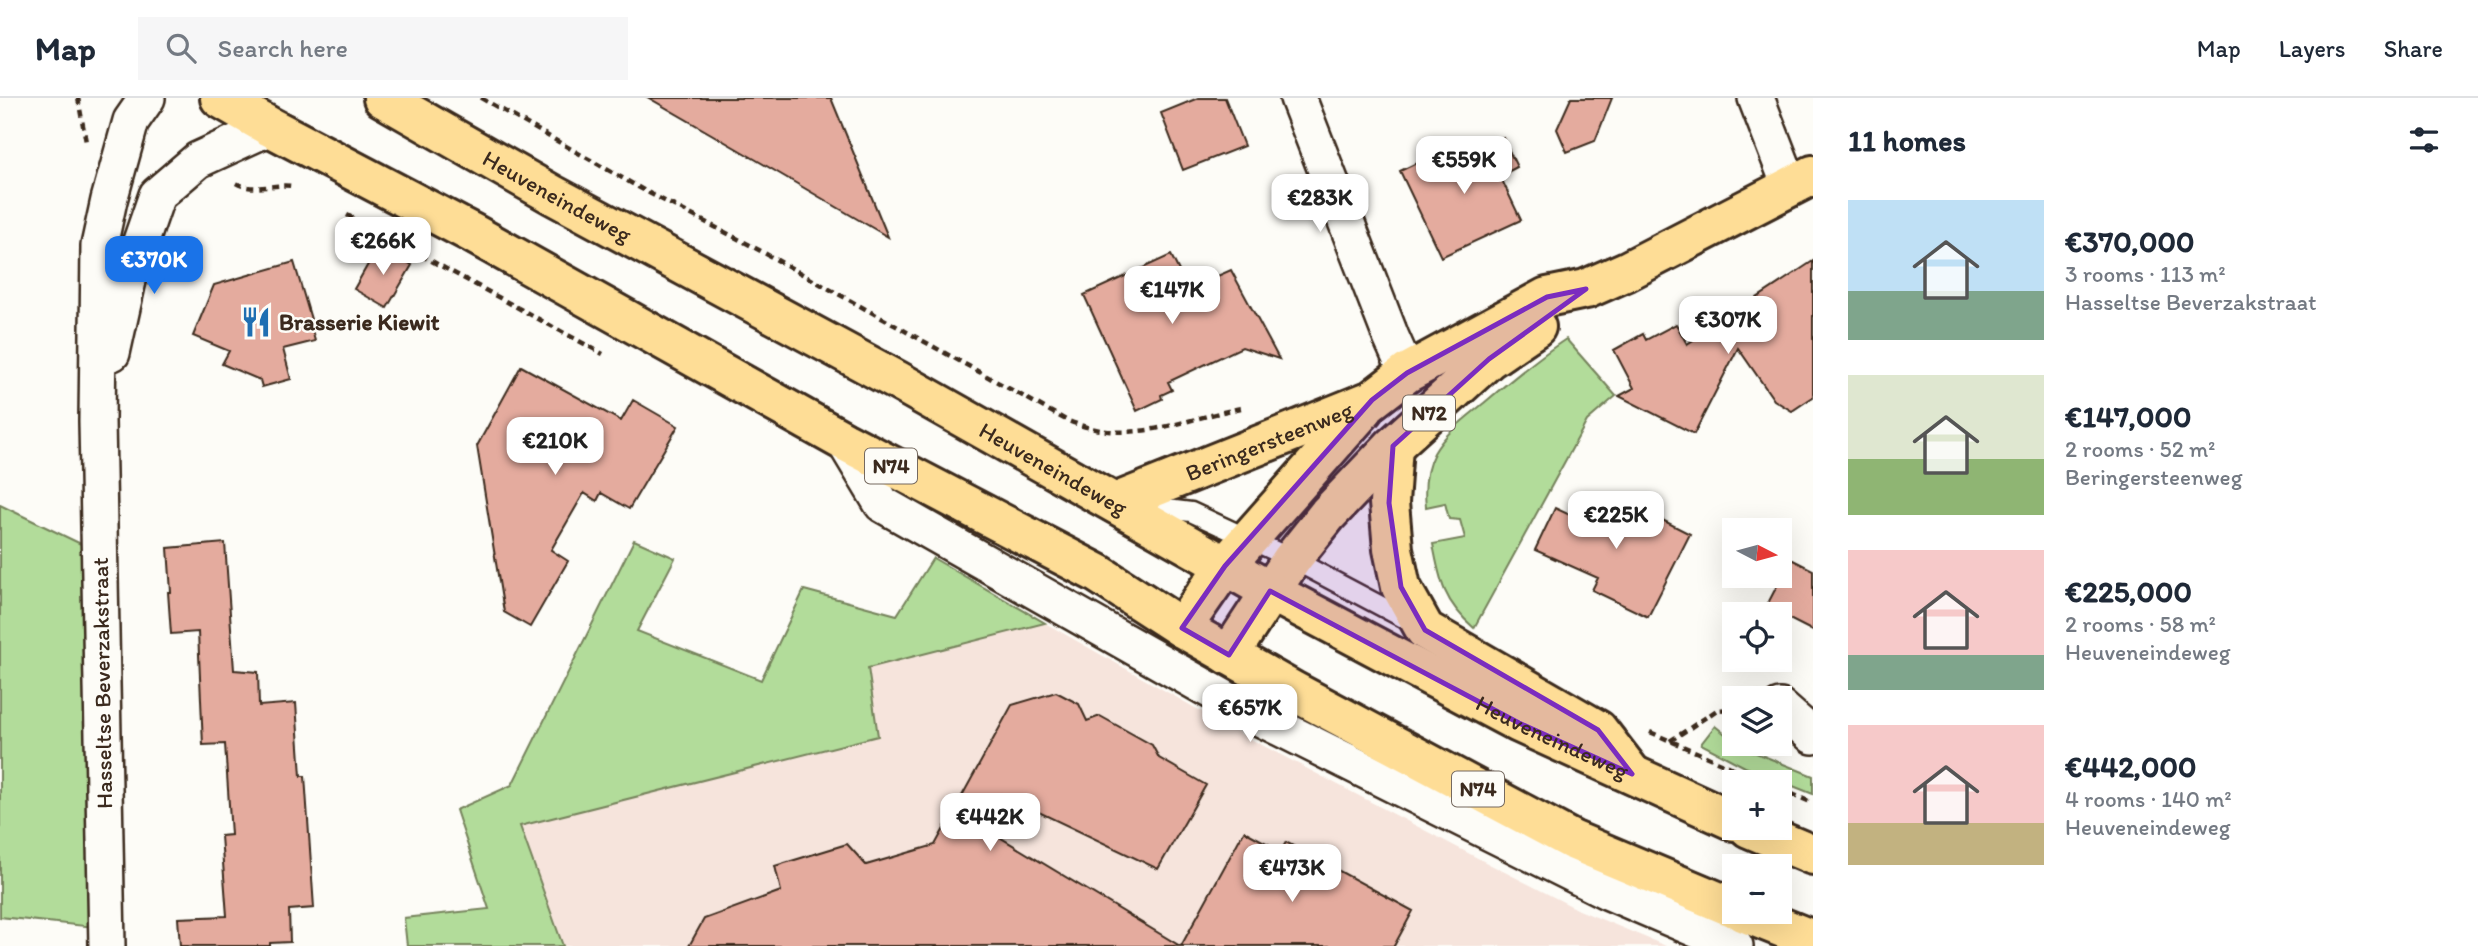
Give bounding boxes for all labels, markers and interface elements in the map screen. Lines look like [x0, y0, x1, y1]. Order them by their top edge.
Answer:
search box [138, 17, 628, 80]
text: Map [35, 29, 96, 68]
icon: search [162, 29, 200, 67]
text: Search here [218, 32, 348, 64]
text: Map [2197, 34, 2241, 63]
text: Layers [2279, 34, 2346, 63]
text: Share [2384, 34, 2443, 63]
icon: filters [2405, 121, 2443, 159]
text: 11 homes [1848, 122, 1966, 159]
pin: €559K [1415, 136, 1513, 196]
street label: Heuveneindeweg [478, 144, 636, 249]
text: €559K [1432, 145, 1496, 173]
pin: €283K [1271, 174, 1369, 234]
text: €283K [1287, 183, 1353, 211]
pin: €266K [334, 218, 432, 277]
text: €370,000 [2065, 223, 2194, 260]
text: €266K [351, 226, 415, 254]
icon: home [1904, 228, 1988, 312]
pin: €370K [105, 236, 203, 296]
text: €370K [121, 245, 187, 273]
text: 3 rooms · 113 m² [2065, 260, 2226, 288]
pin: €147K [1123, 266, 1221, 326]
text: €147K [1140, 275, 1204, 303]
text: Hasseltse Beverzakstraat [2065, 288, 2317, 316]
pin: €307K [1679, 296, 1777, 356]
restaurant icon: Brasserie Kiewit [239, 305, 273, 339]
text: €307K [1695, 305, 1761, 333]
place label: Brasserie Kiewit [279, 308, 440, 336]
street label: Beringersteenweg [1181, 395, 1357, 487]
road number: N72 [1403, 396, 1455, 430]
text: €147,000 [2065, 398, 2192, 435]
icon: home [1904, 403, 1988, 487]
street label: Heuveneindeweg [974, 416, 1132, 522]
pin: €210K [506, 418, 604, 477]
text: €210K [523, 426, 587, 454]
text: 2 rooms · 52 m² [2065, 435, 2215, 463]
road number: N74 [865, 448, 917, 484]
text: Beringersteenweg [2065, 463, 2242, 491]
pin: €225K [1567, 491, 1665, 551]
text: €225K [1584, 500, 1648, 528]
north arrow [1722, 518, 1792, 588]
map controls [1722, 518, 1792, 924]
street label: Hasseltse Beverzakstraat [86, 557, 118, 809]
text: €225,000 [2065, 573, 2192, 610]
icon: home [1904, 578, 1988, 662]
button: locate [1722, 602, 1792, 672]
text: 2 rooms · 58 m² [2065, 610, 2216, 638]
text: Heuveneindeweg [2065, 638, 2231, 666]
pin: €657K [1201, 684, 1299, 744]
button: layers [1722, 686, 1792, 756]
street label: Heuveneindeweg [1471, 689, 1633, 785]
text: €657K [1218, 693, 1282, 721]
text: €442,000 [2065, 748, 2197, 785]
icon: home [1904, 753, 1988, 837]
button: + [1722, 770, 1792, 840]
road number: N74 [1452, 772, 1504, 806]
text: 4 rooms · 140 m² [2065, 785, 2232, 813]
pin: €442K [941, 794, 1039, 853]
text: €442K [956, 802, 1024, 830]
text: Heuveneindeweg [2065, 813, 2231, 841]
pin: €473K [1243, 844, 1341, 904]
text: €473K [1259, 853, 1325, 881]
button: − [1722, 854, 1792, 924]

